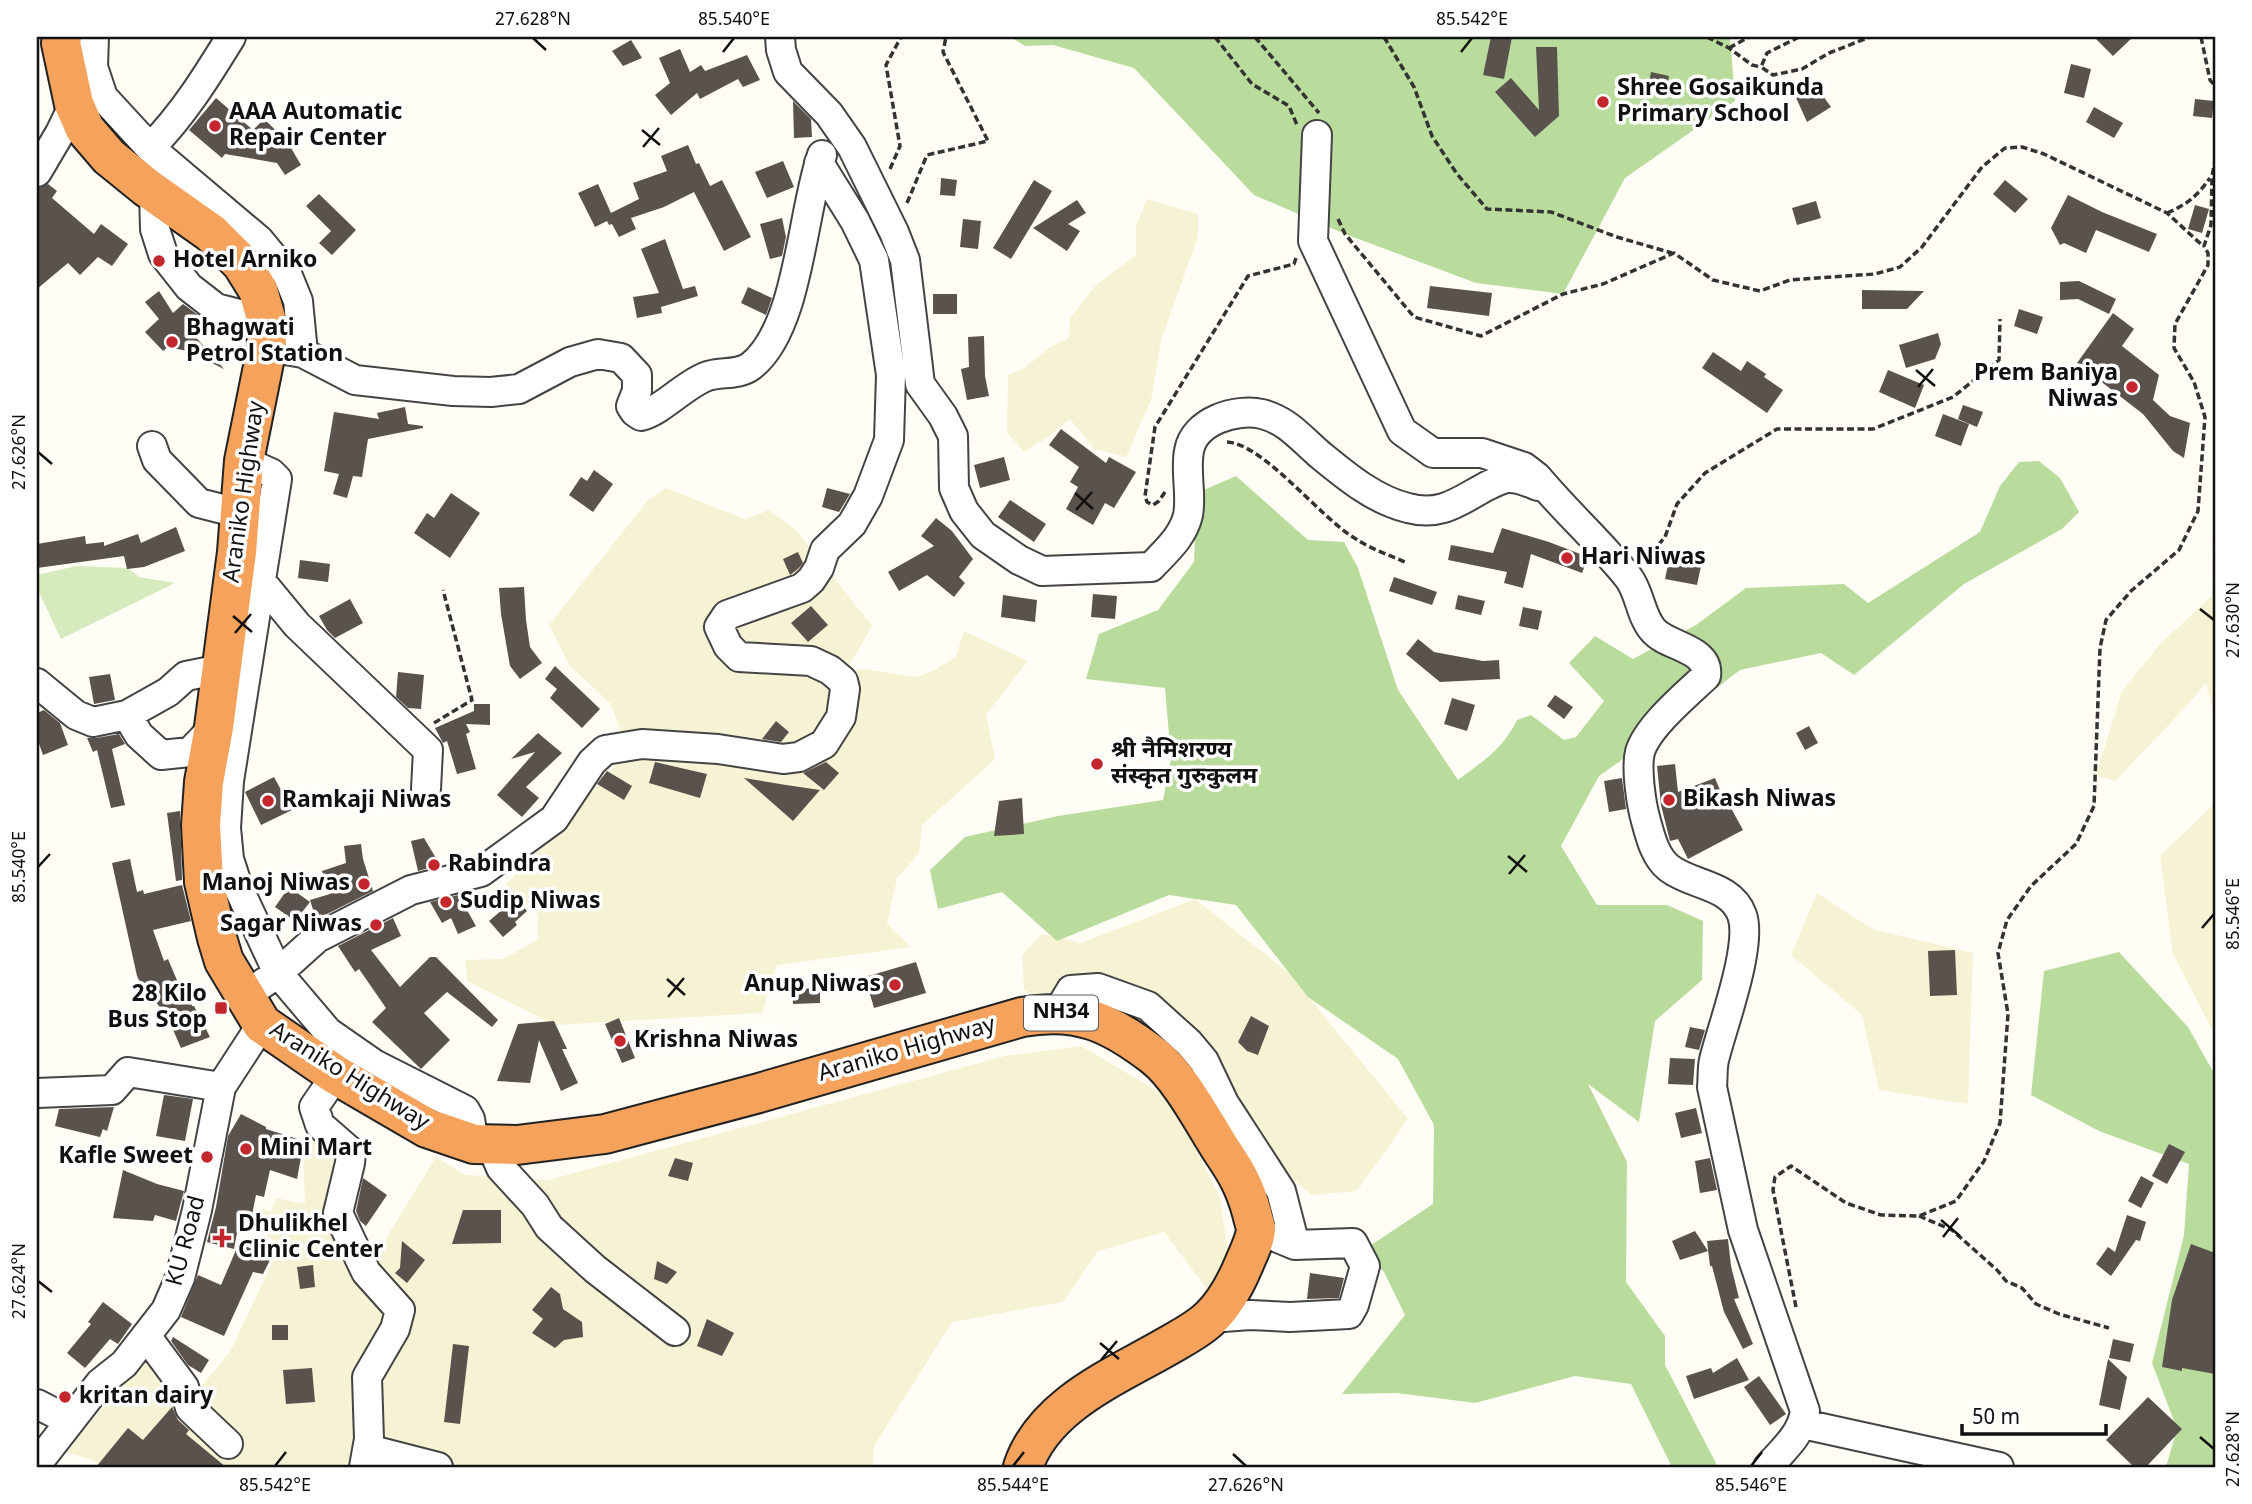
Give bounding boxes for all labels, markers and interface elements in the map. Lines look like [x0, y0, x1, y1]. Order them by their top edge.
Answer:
text: 27.628°N [495, 9, 571, 32]
text: 85.540°E [698, 9, 770, 32]
text: 85.542°E [1436, 9, 1508, 32]
place label: Shree Gosaikunda Primary School [1617, 74, 1824, 130]
marker: Shree Gosaikunda Primary School [1595, 94, 1611, 110]
place label: AAA Automatic Repair Center [229, 98, 402, 154]
marker: AAA Automatic Repair Center [207, 118, 223, 134]
place label: Hotel Arniko [173, 246, 317, 276]
marker: Hotel Arniko [151, 253, 167, 269]
place label: Bhagwati Petrol Station [186, 314, 343, 370]
marker: Bhagwati Petrol Station [164, 334, 180, 350]
place label: Prem Baniya Niwas [1974, 359, 2118, 415]
marker: Prem Baniya Niwas [2124, 379, 2140, 395]
street label: Araniko Highway [217, 399, 273, 585]
text: 27.626°N [9, 414, 32, 490]
place label: Hari Niwas [1581, 543, 1706, 573]
marker: Hari Niwas [1559, 550, 1575, 566]
text: 27.630°N [2223, 582, 2246, 658]
place label: श्री नैमिशरण्य संस्कृत गुरुकुलम [1111, 736, 1258, 792]
marker: श्री नैमिशरण्य संस्कृत गुरुकुलम [1089, 756, 1105, 772]
place label: Bikash Niwas [1683, 785, 1836, 815]
place label: Ramkaji Niwas [282, 786, 451, 816]
marker: Bikash Niwas [1661, 792, 1677, 808]
marker: Ramkaji Niwas [260, 793, 276, 809]
text: 85.540°E [9, 831, 32, 903]
place label: Rabindra [448, 850, 551, 880]
marker: Rabindra [426, 857, 442, 873]
place label: Manoj Niwas [202, 869, 350, 899]
marker: Manoj Niwas [356, 876, 372, 892]
text: 85.546°E [2223, 878, 2246, 950]
place label: Sudip Niwas [460, 887, 600, 917]
marker: Sudip Niwas [438, 894, 454, 910]
place label: Sagar Niwas [220, 910, 362, 940]
marker: Sagar Niwas [368, 917, 384, 933]
place label: Anup Niwas [744, 970, 881, 1000]
marker: Anup Niwas [887, 977, 903, 993]
place label: 28 Kilo Bus Stop [108, 980, 207, 1036]
road number: NH34 [1024, 996, 1098, 1030]
marker: 28 Kilo Bus Stop [213, 1000, 229, 1016]
street label: Araniko Highway [815, 1010, 999, 1090]
street label: Araniko Highway [263, 1016, 435, 1138]
place label: Krishna Niwas [634, 1026, 798, 1056]
marker: Krishna Niwas [612, 1033, 628, 1049]
place label: Mini Mart [260, 1134, 372, 1164]
marker: Mini Mart [238, 1141, 254, 1157]
place label: Kafle Sweet [59, 1142, 193, 1172]
marker: Kafle Sweet [199, 1149, 215, 1165]
street label: KU Road [161, 1193, 213, 1289]
place label: Dhulikhel Clinic Center [238, 1210, 383, 1266]
marker: Dhulikhel Clinic Center [212, 1228, 232, 1248]
text: 27.624°N [9, 1243, 32, 1319]
place label: kritan dairy [79, 1382, 214, 1412]
marker: kritan dairy [57, 1389, 73, 1405]
scale bar [1962, 1392, 2105, 1436]
text: 50 m [1972, 1405, 2020, 1433]
text: 27.628°N [2223, 1411, 2246, 1487]
text: 85.542°E [239, 1475, 311, 1498]
text: 85.544°E [977, 1475, 1049, 1498]
text: 27.626°N [1208, 1475, 1284, 1498]
text: 85.546°E [1715, 1475, 1787, 1498]

